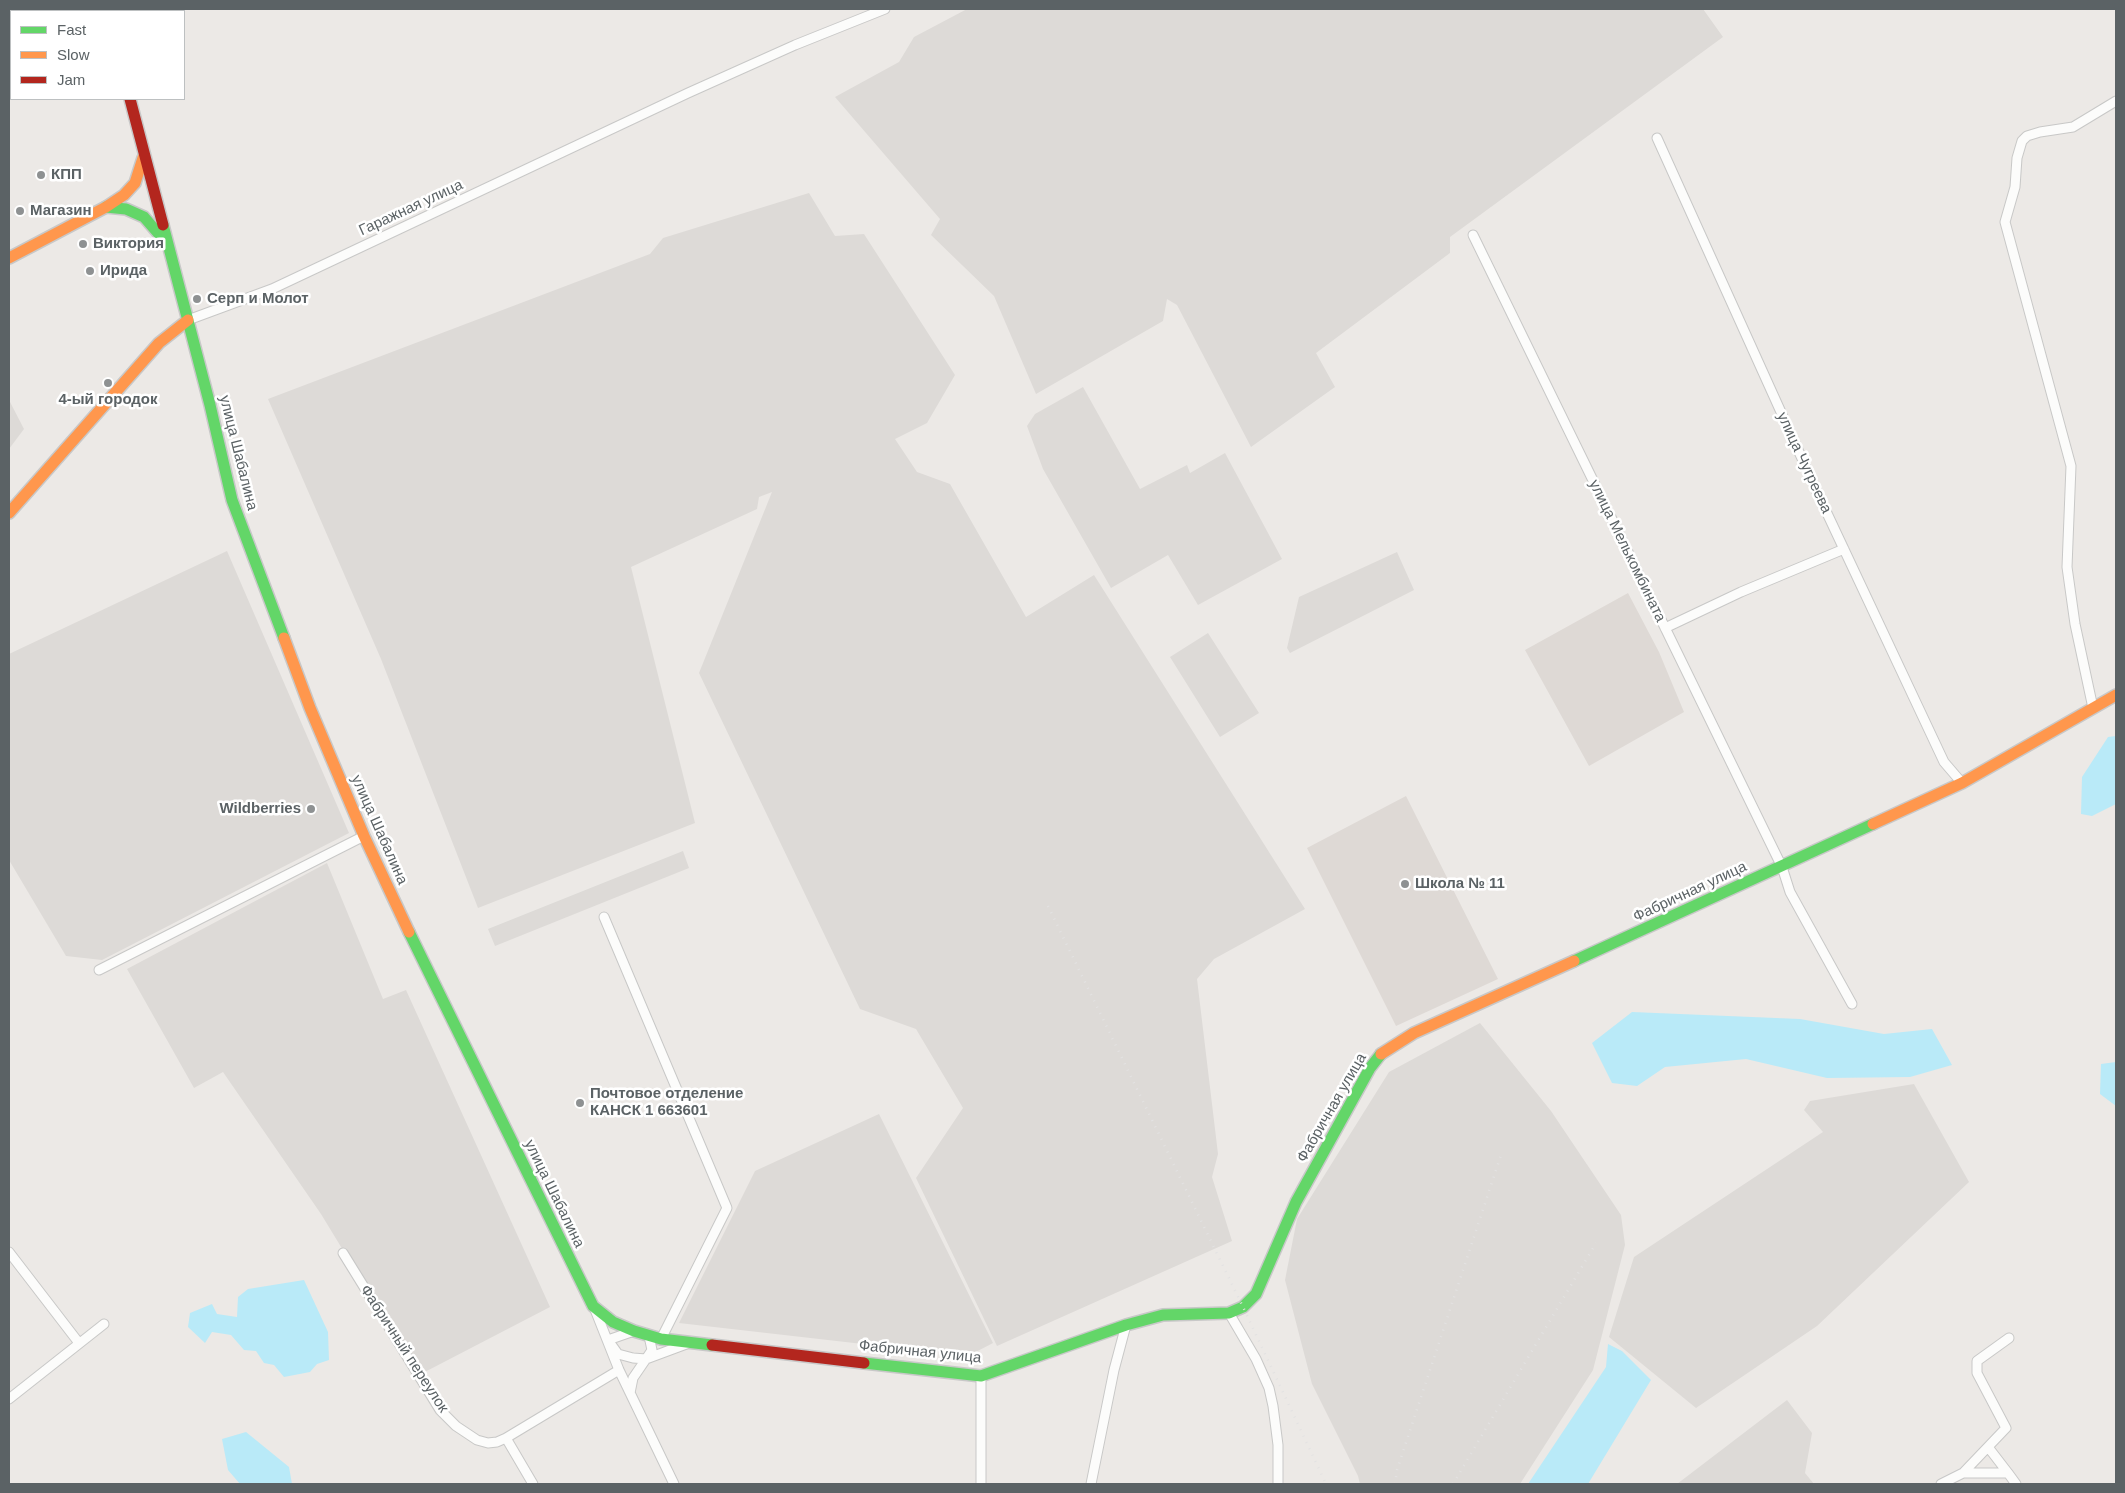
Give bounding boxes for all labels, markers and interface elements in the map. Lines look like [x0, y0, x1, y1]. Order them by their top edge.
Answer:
legend [10, 10, 185, 100]
text: Fast [57, 21, 86, 38]
text: Slow [57, 46, 90, 63]
text: Jam [57, 71, 85, 88]
place label: КПП [51, 166, 82, 184]
marker: КПП [35, 169, 47, 181]
street label: Гаражная улица [356, 176, 466, 240]
place label: Магазин [30, 202, 92, 220]
marker: Магазин [14, 205, 26, 217]
place label: Виктория [93, 235, 164, 253]
marker: Виктория [77, 238, 89, 250]
place label: Ирида [100, 262, 147, 280]
marker: Ирида [84, 265, 96, 277]
place label: Серп и Молот [207, 290, 309, 308]
marker: Серп и Молот [191, 293, 203, 305]
marker: 4-ый городок [102, 377, 114, 389]
place label: 4-ый городок [58, 391, 158, 409]
street label: улица Шабалина [215, 394, 261, 512]
street label: улица Чугреева [1773, 410, 1835, 516]
street label: улица Мелькомбината [1585, 477, 1669, 625]
street label: улица Шабалина [347, 773, 411, 887]
place label: Wildberries [219, 800, 301, 818]
marker: Wildberries [305, 803, 317, 815]
street label: Фабричная улица [1630, 858, 1750, 926]
place label: Школа № 11 [1415, 875, 1505, 893]
marker: Школа № 11 [1399, 878, 1411, 890]
street label: Фабричная улица [1293, 1050, 1371, 1166]
place label: Почтовое отделение КАНСК 1 663601 [590, 1085, 743, 1120]
marker: Почтовое отделение КАНСК 1 663601 [574, 1097, 586, 1109]
street label: улица Шабалина [520, 1137, 588, 1251]
street label: Фабричный переулок [356, 1282, 452, 1416]
street label: Фабричная улица [858, 1337, 982, 1367]

